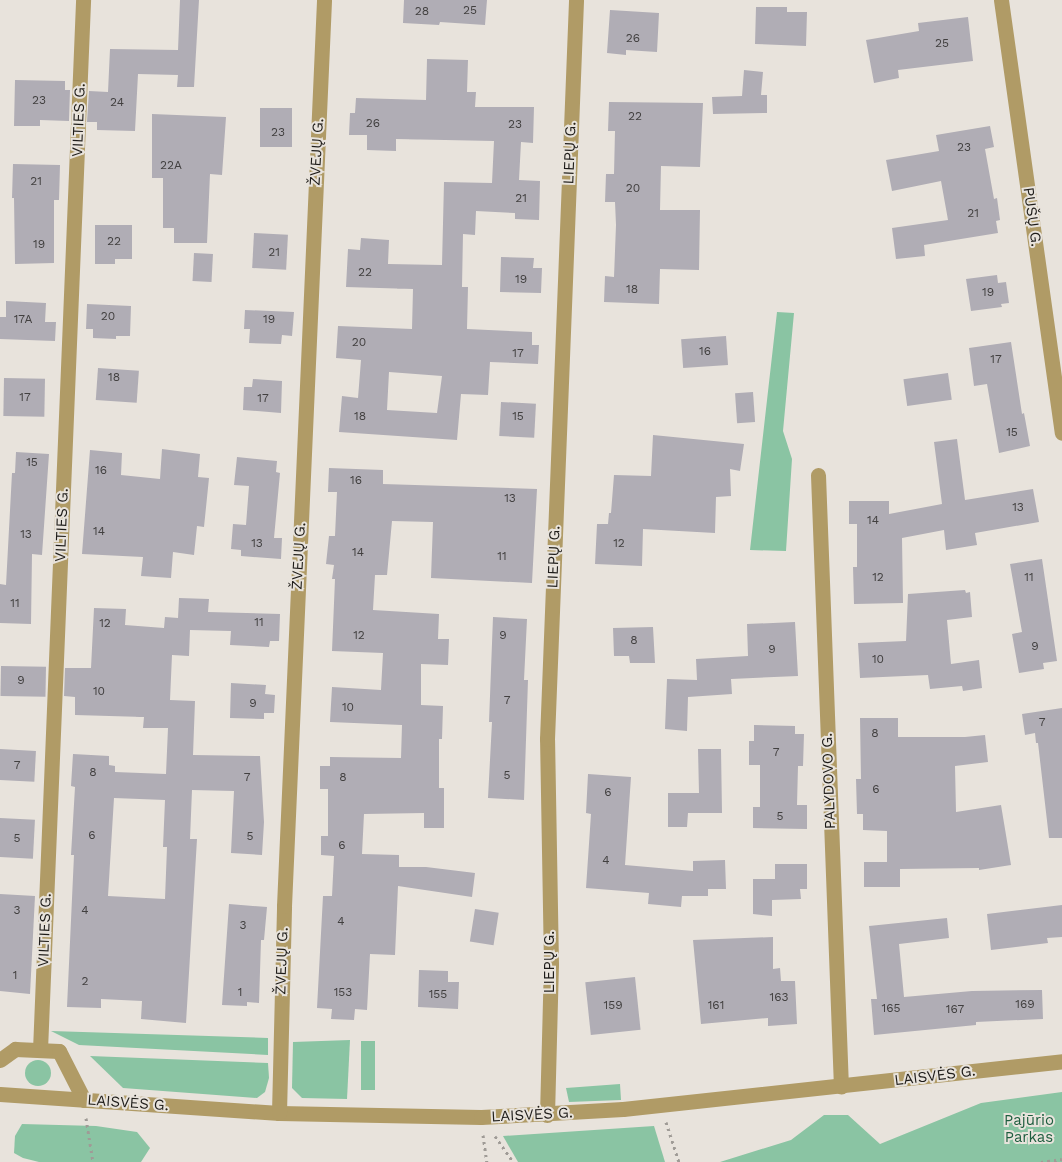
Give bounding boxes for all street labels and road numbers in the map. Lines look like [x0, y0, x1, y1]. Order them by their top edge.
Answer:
street label: VILTIES G. [69, 83, 89, 157]
street label: ŽVEJŲ G. [306, 118, 328, 186]
street label: LIEPŲ G. [560, 121, 580, 185]
street label: PUŠŲ G. [1019, 186, 1045, 248]
street label: VILTIES G. [52, 488, 72, 562]
street label: ŽVEJŲ G. [288, 522, 310, 590]
street label: LIEPŲ G. [544, 525, 564, 589]
street label: PALYDOVO G. [818, 733, 840, 829]
street label: VILTIES G. [35, 893, 55, 967]
street label: ŽVEJŲ G. [272, 927, 292, 995]
street label: LIEPŲ G. [541, 931, 559, 993]
street label: LAISVĖS G. [893, 1062, 977, 1090]
street label: LAISVĖS G. [87, 1091, 169, 1115]
street label: LAISVĖS G. [491, 1104, 573, 1126]

